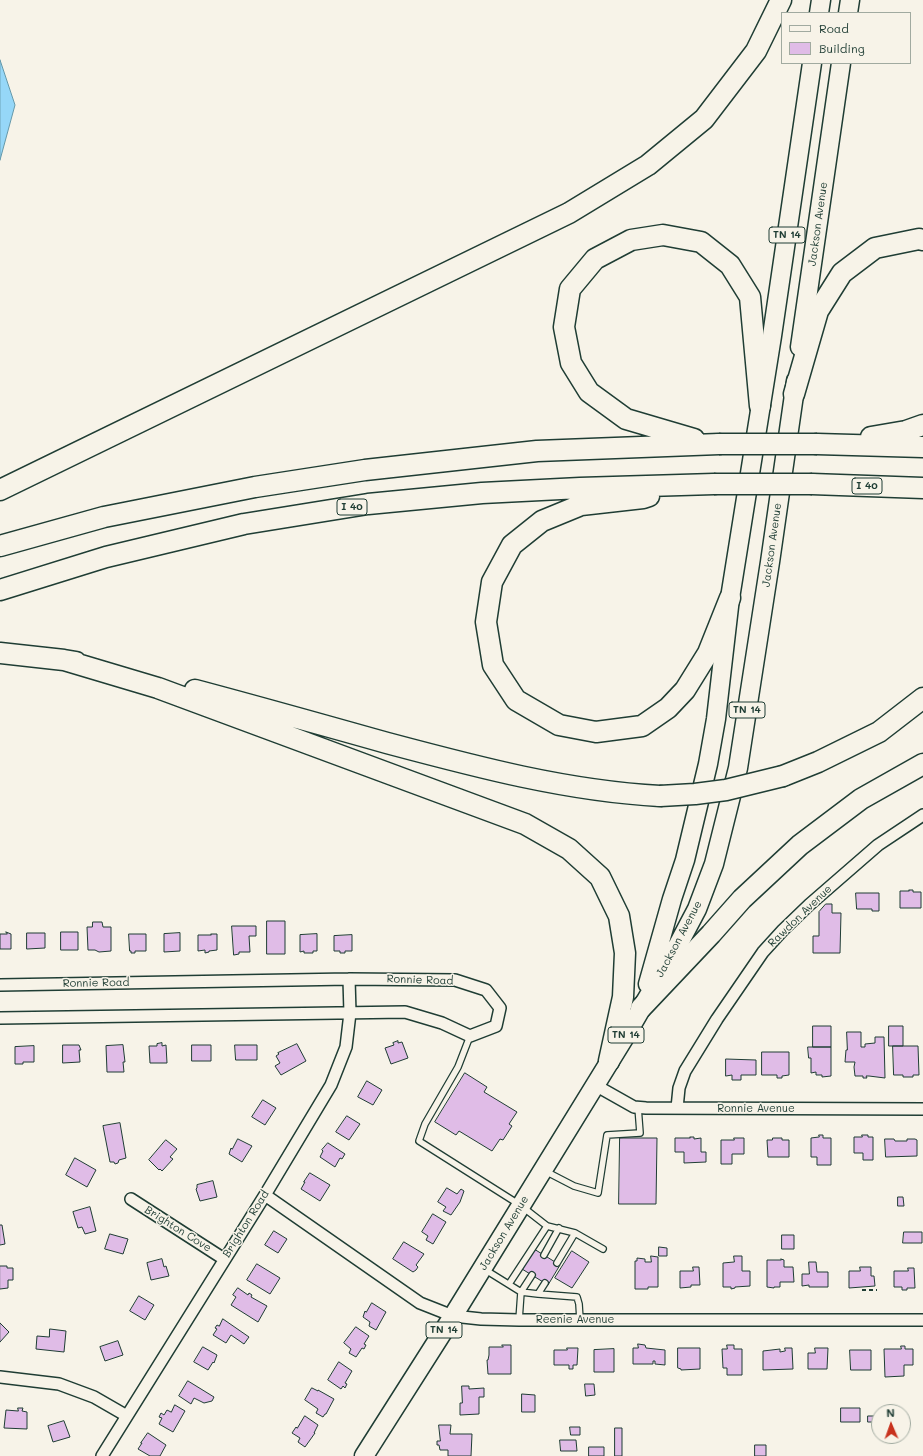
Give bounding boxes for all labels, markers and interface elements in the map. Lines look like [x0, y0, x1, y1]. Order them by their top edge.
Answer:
legend [781, 12, 911, 64]
text: Road [819, 20, 849, 36]
text: Building [819, 40, 865, 56]
street label: Jackson Avenue [806, 181, 830, 267]
road number: TN 14 [769, 227, 805, 243]
road number: I 40 [852, 478, 882, 494]
road number: I 40 [337, 499, 367, 515]
street label: Jackson Avenue [760, 502, 784, 588]
road number: TN 14 [729, 702, 765, 718]
street label: Rawdon Avenue [765, 882, 835, 950]
street label: Jackson Avenue [653, 898, 705, 980]
street label: Ronnie Road [386, 972, 454, 988]
street label: Ronnie Road [62, 976, 130, 990]
road number: TN 14 [608, 1027, 644, 1043]
street label: Ronnie Avenue [717, 1102, 795, 1116]
street label: Brighton Road [220, 1188, 272, 1260]
street label: Jackson Avenue [477, 1193, 531, 1273]
street label: Brighton Cove [142, 1203, 214, 1255]
street label: Reenie Avenue [536, 1313, 614, 1327]
road number: TN 14 [426, 1322, 462, 1338]
north arrow [871, 1404, 911, 1444]
text: N [886, 1405, 895, 1420]

